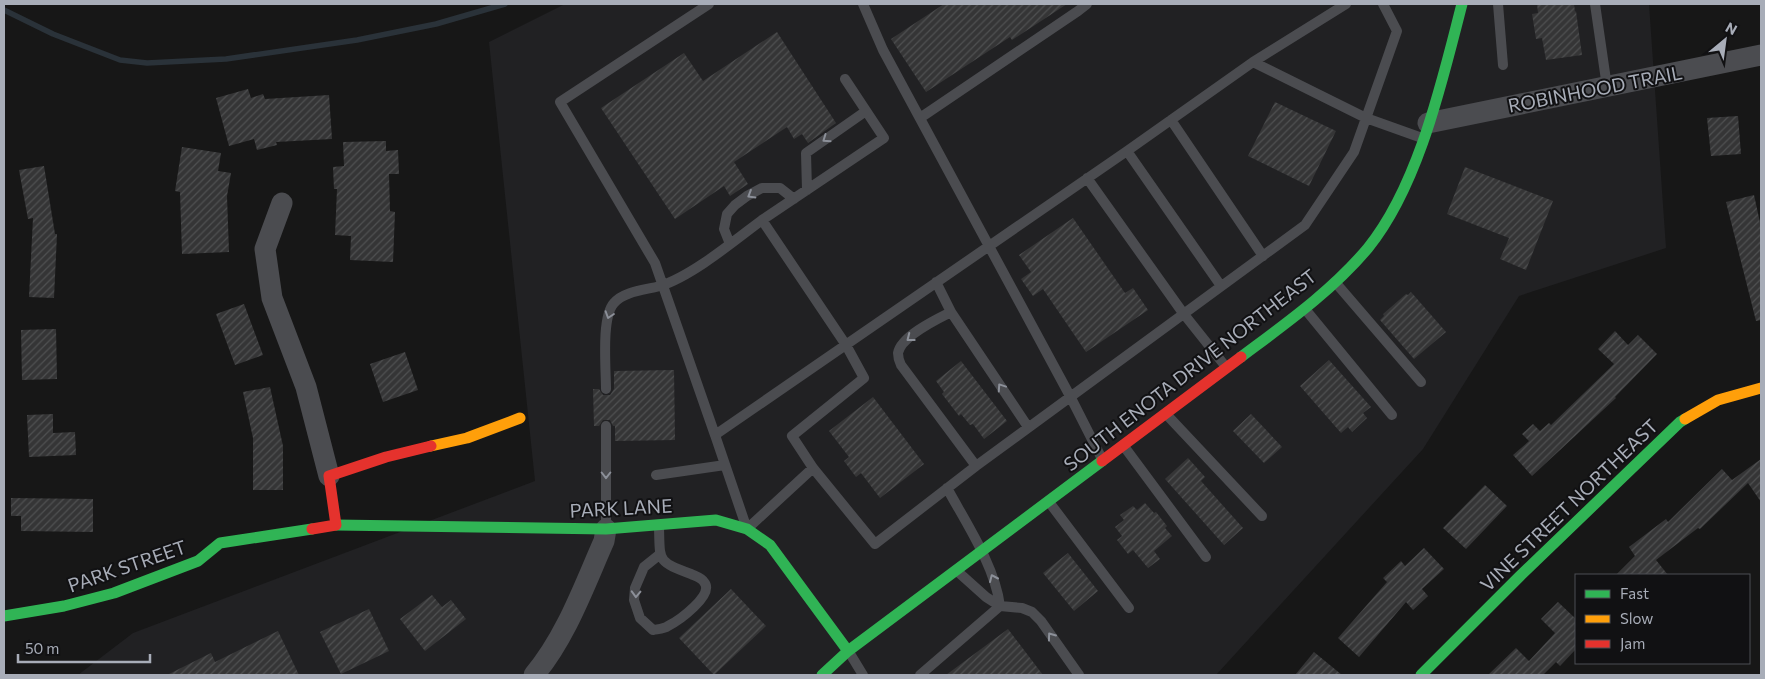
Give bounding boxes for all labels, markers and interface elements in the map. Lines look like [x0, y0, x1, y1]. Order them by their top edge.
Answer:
north arrow [1700, 15, 1750, 65]
text: N [1723, 18, 1740, 38]
street label: ROBINHOOD TRAIL [1506, 60, 1684, 117]
one-way arrow [822, 133, 832, 142]
one-way arrow [748, 188, 757, 198]
street label: SOUTH ENOTA DRIVE NORTHEAST [1059, 264, 1321, 475]
one-way arrow [604, 311, 614, 319]
one-way arrow [907, 332, 916, 340]
one-way arrow [998, 383, 1007, 392]
street label: VINE STREET NORTHEAST [1475, 414, 1662, 596]
one-way arrow [601, 471, 611, 479]
street label: PARK LANE [569, 493, 673, 522]
street label: PARK STREET [65, 535, 189, 597]
one-way arrow [988, 574, 999, 583]
legend [1575, 574, 1750, 664]
text: Fast [1620, 584, 1649, 602]
one-way arrow [630, 591, 641, 599]
text: Slow [1620, 609, 1653, 627]
scale bar [18, 632, 150, 664]
one-way arrow [1048, 632, 1057, 642]
text: Jam [1620, 634, 1645, 652]
text: 50 m [25, 639, 59, 657]

